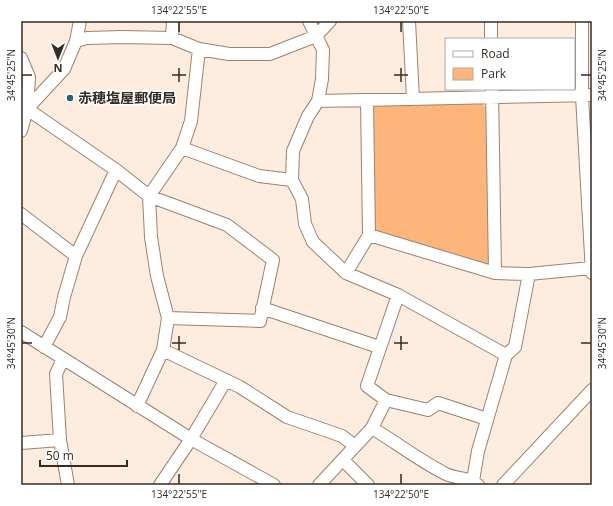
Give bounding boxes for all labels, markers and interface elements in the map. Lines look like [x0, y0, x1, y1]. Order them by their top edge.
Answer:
text: 134°22'55"E [151, 3, 207, 17]
text: 134°22'50"E [373, 3, 429, 17]
north arrow [38, 38, 78, 78]
legend [445, 38, 575, 90]
text: Road [481, 45, 510, 62]
text: 34°45'25"N [4, 49, 18, 101]
text: 34°45'25"N [595, 49, 609, 101]
text: N [54, 61, 62, 76]
text: Park [481, 65, 507, 82]
place label: 赤穂塩屋郵便局 [78, 88, 176, 107]
marker: 赤穂塩屋郵便局 [65, 93, 75, 103]
text: 34°45'30"N [4, 317, 18, 369]
text: 34°45'30"N [595, 317, 609, 369]
scale bar [40, 442, 127, 468]
text: 50 m [46, 447, 74, 464]
text: 134°22'55"E [151, 487, 207, 501]
text: 134°22'50"E [373, 487, 429, 501]

